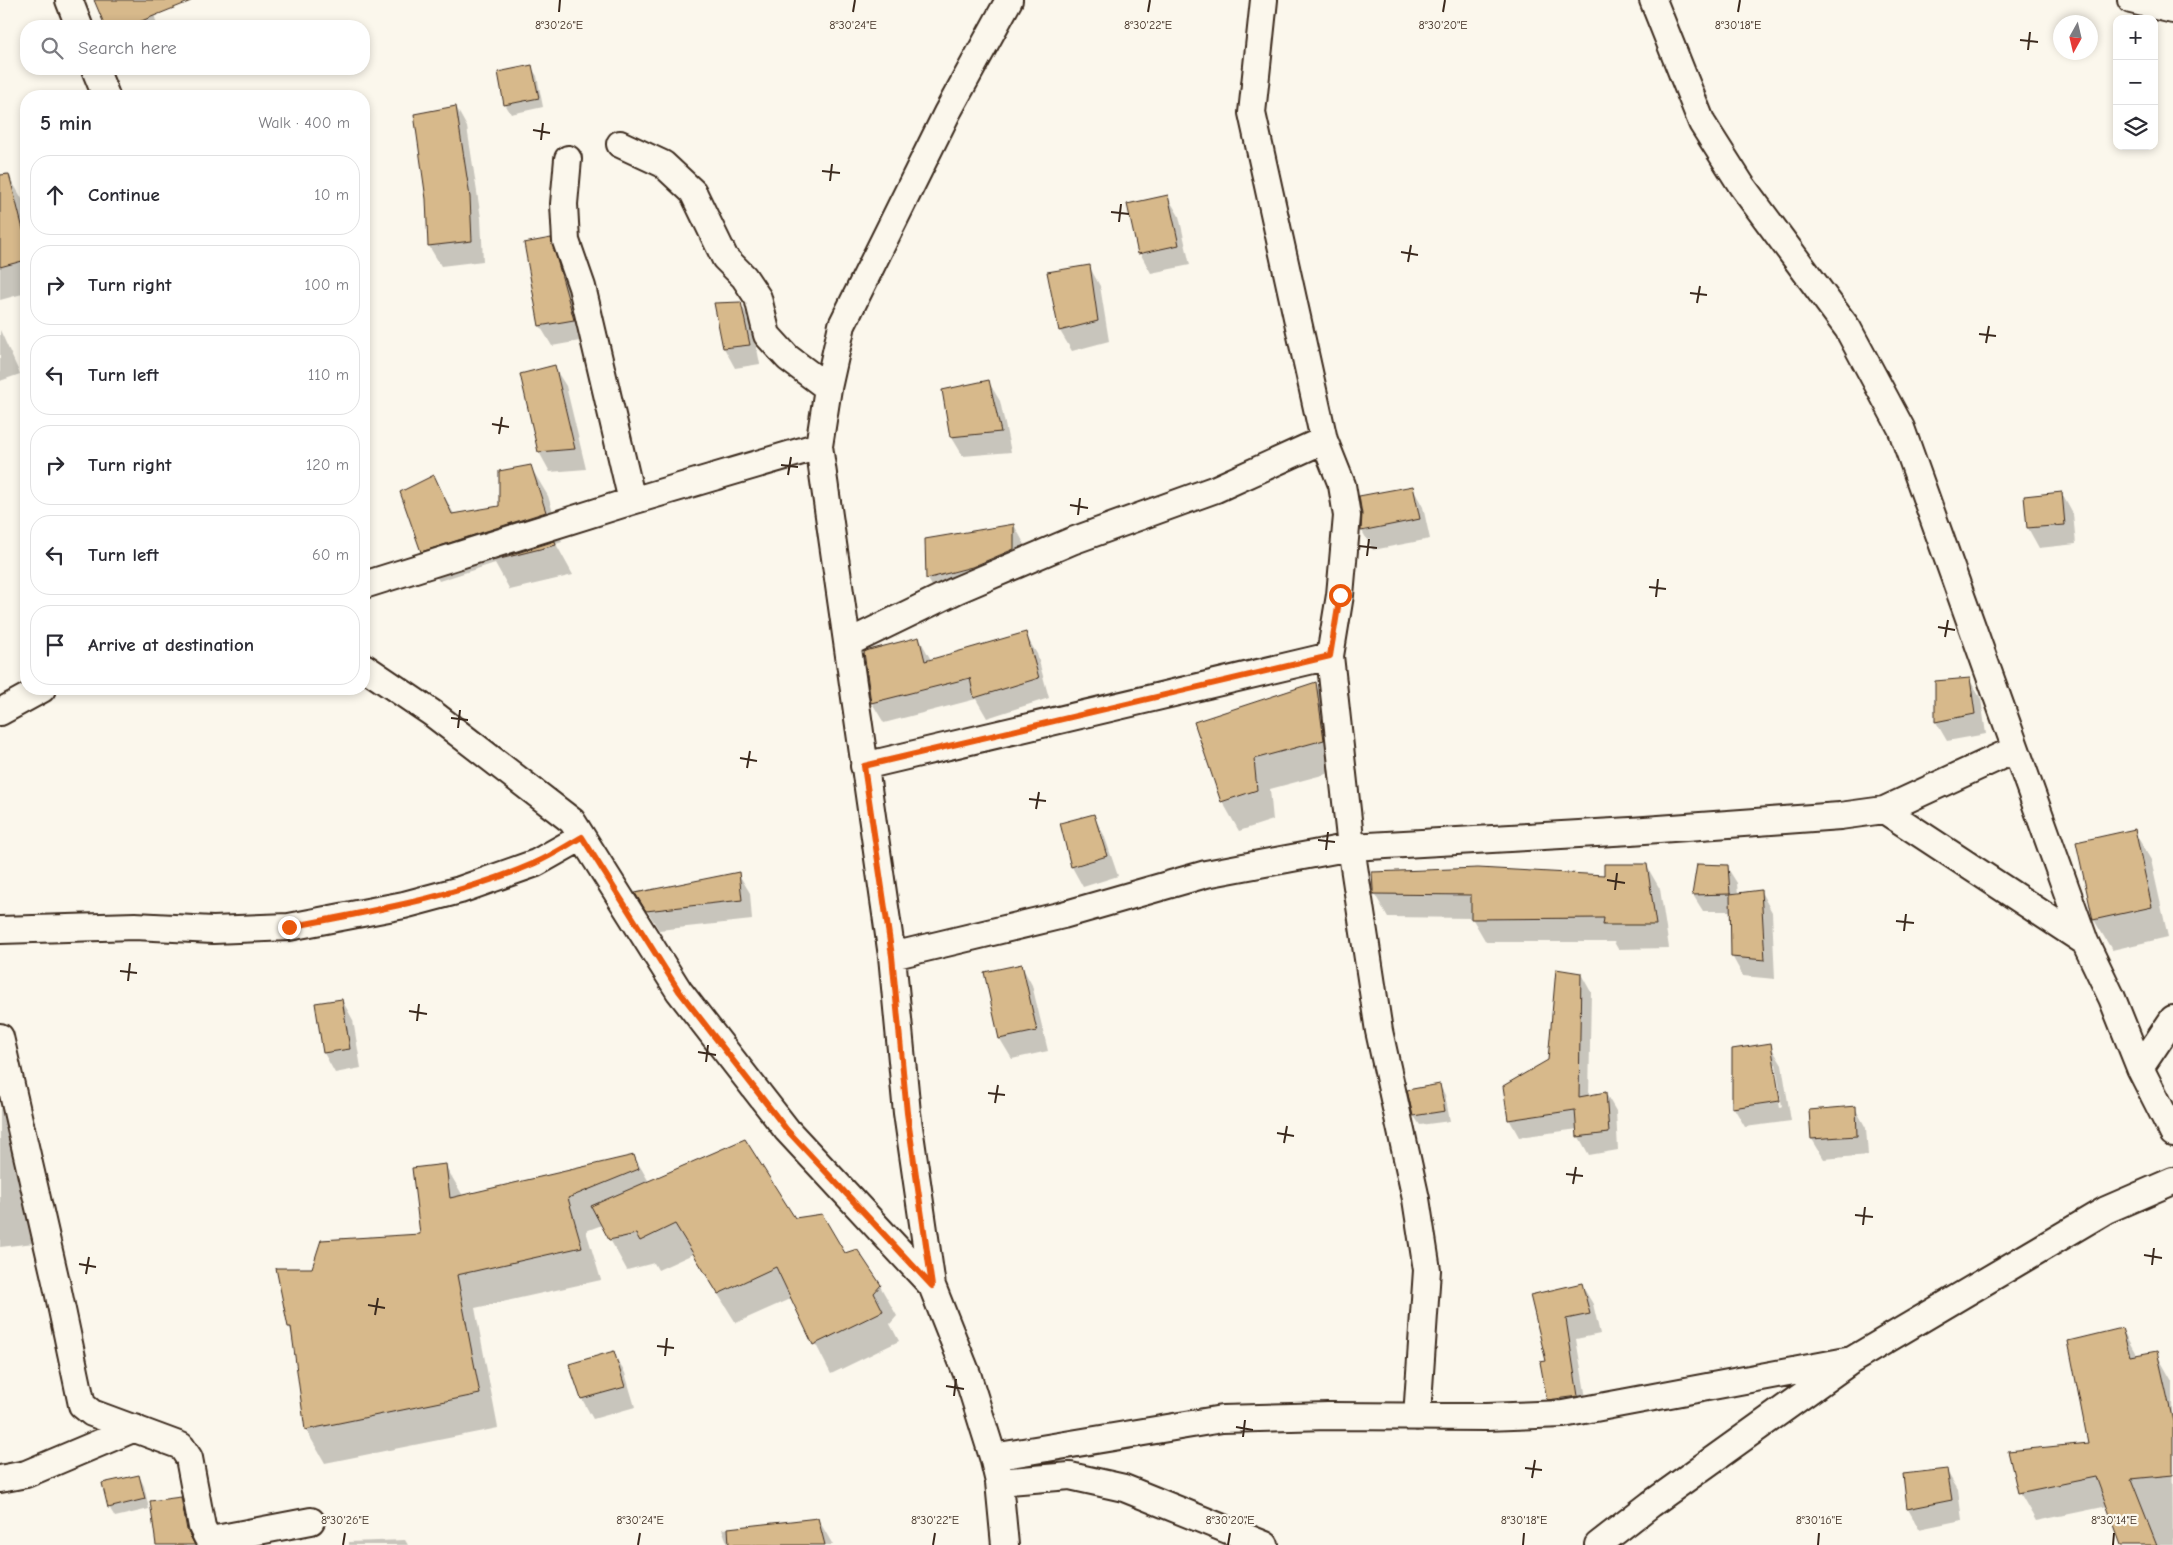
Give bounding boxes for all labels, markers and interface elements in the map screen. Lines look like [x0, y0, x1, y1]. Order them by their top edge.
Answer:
north arrow [2053, 15, 2098, 60]
map controls [2113, 15, 2158, 150]
button: + [2113, 15, 2158, 60]
text: 8°30'26"E [535, 18, 583, 32]
text: 8°30'24"E [829, 18, 877, 32]
text: 8°30'22"E [1124, 18, 1172, 32]
text: 8°30'20"E [1419, 18, 1468, 32]
text: 8°30'18"E [1715, 18, 1761, 32]
search box [20, 20, 370, 75]
icon: search [38, 34, 66, 62]
text: Search here [78, 37, 177, 59]
button: − [2113, 60, 2158, 105]
button: layers [2113, 105, 2158, 150]
text: 5 min [40, 111, 92, 135]
text: Walk · 400 m [258, 114, 350, 132]
icon: ahead [41, 181, 69, 209]
text: Continue [88, 184, 160, 206]
text: 10 m [314, 186, 349, 204]
icon: right [41, 271, 69, 299]
text: Turn right [88, 274, 172, 296]
text: 100 m [305, 276, 349, 294]
icon: left [41, 361, 69, 389]
text: Turn left [88, 364, 159, 386]
text: 110 m [308, 366, 349, 384]
icon: right [41, 451, 69, 479]
text: Turn right [88, 454, 172, 476]
text: 120 m [306, 456, 349, 474]
icon: left [41, 541, 69, 569]
text: Turn left [88, 544, 159, 566]
text: 60 m [312, 546, 349, 564]
route start [1329, 584, 1352, 607]
icon: arrive [41, 631, 69, 659]
text: Arrive at destination [88, 634, 254, 656]
route end [278, 916, 301, 939]
text: 8°30'26"E [321, 1513, 369, 1527]
text: 8°30'24"E [616, 1513, 664, 1527]
text: 8°30'22"E [911, 1513, 959, 1527]
text: 8°30'20"E [1206, 1513, 1255, 1527]
text: 8°30'18"E [1501, 1513, 1547, 1527]
text: 8°30'16"E [1796, 1513, 1842, 1527]
text: 8°30'14"E [2091, 1513, 2137, 1527]

